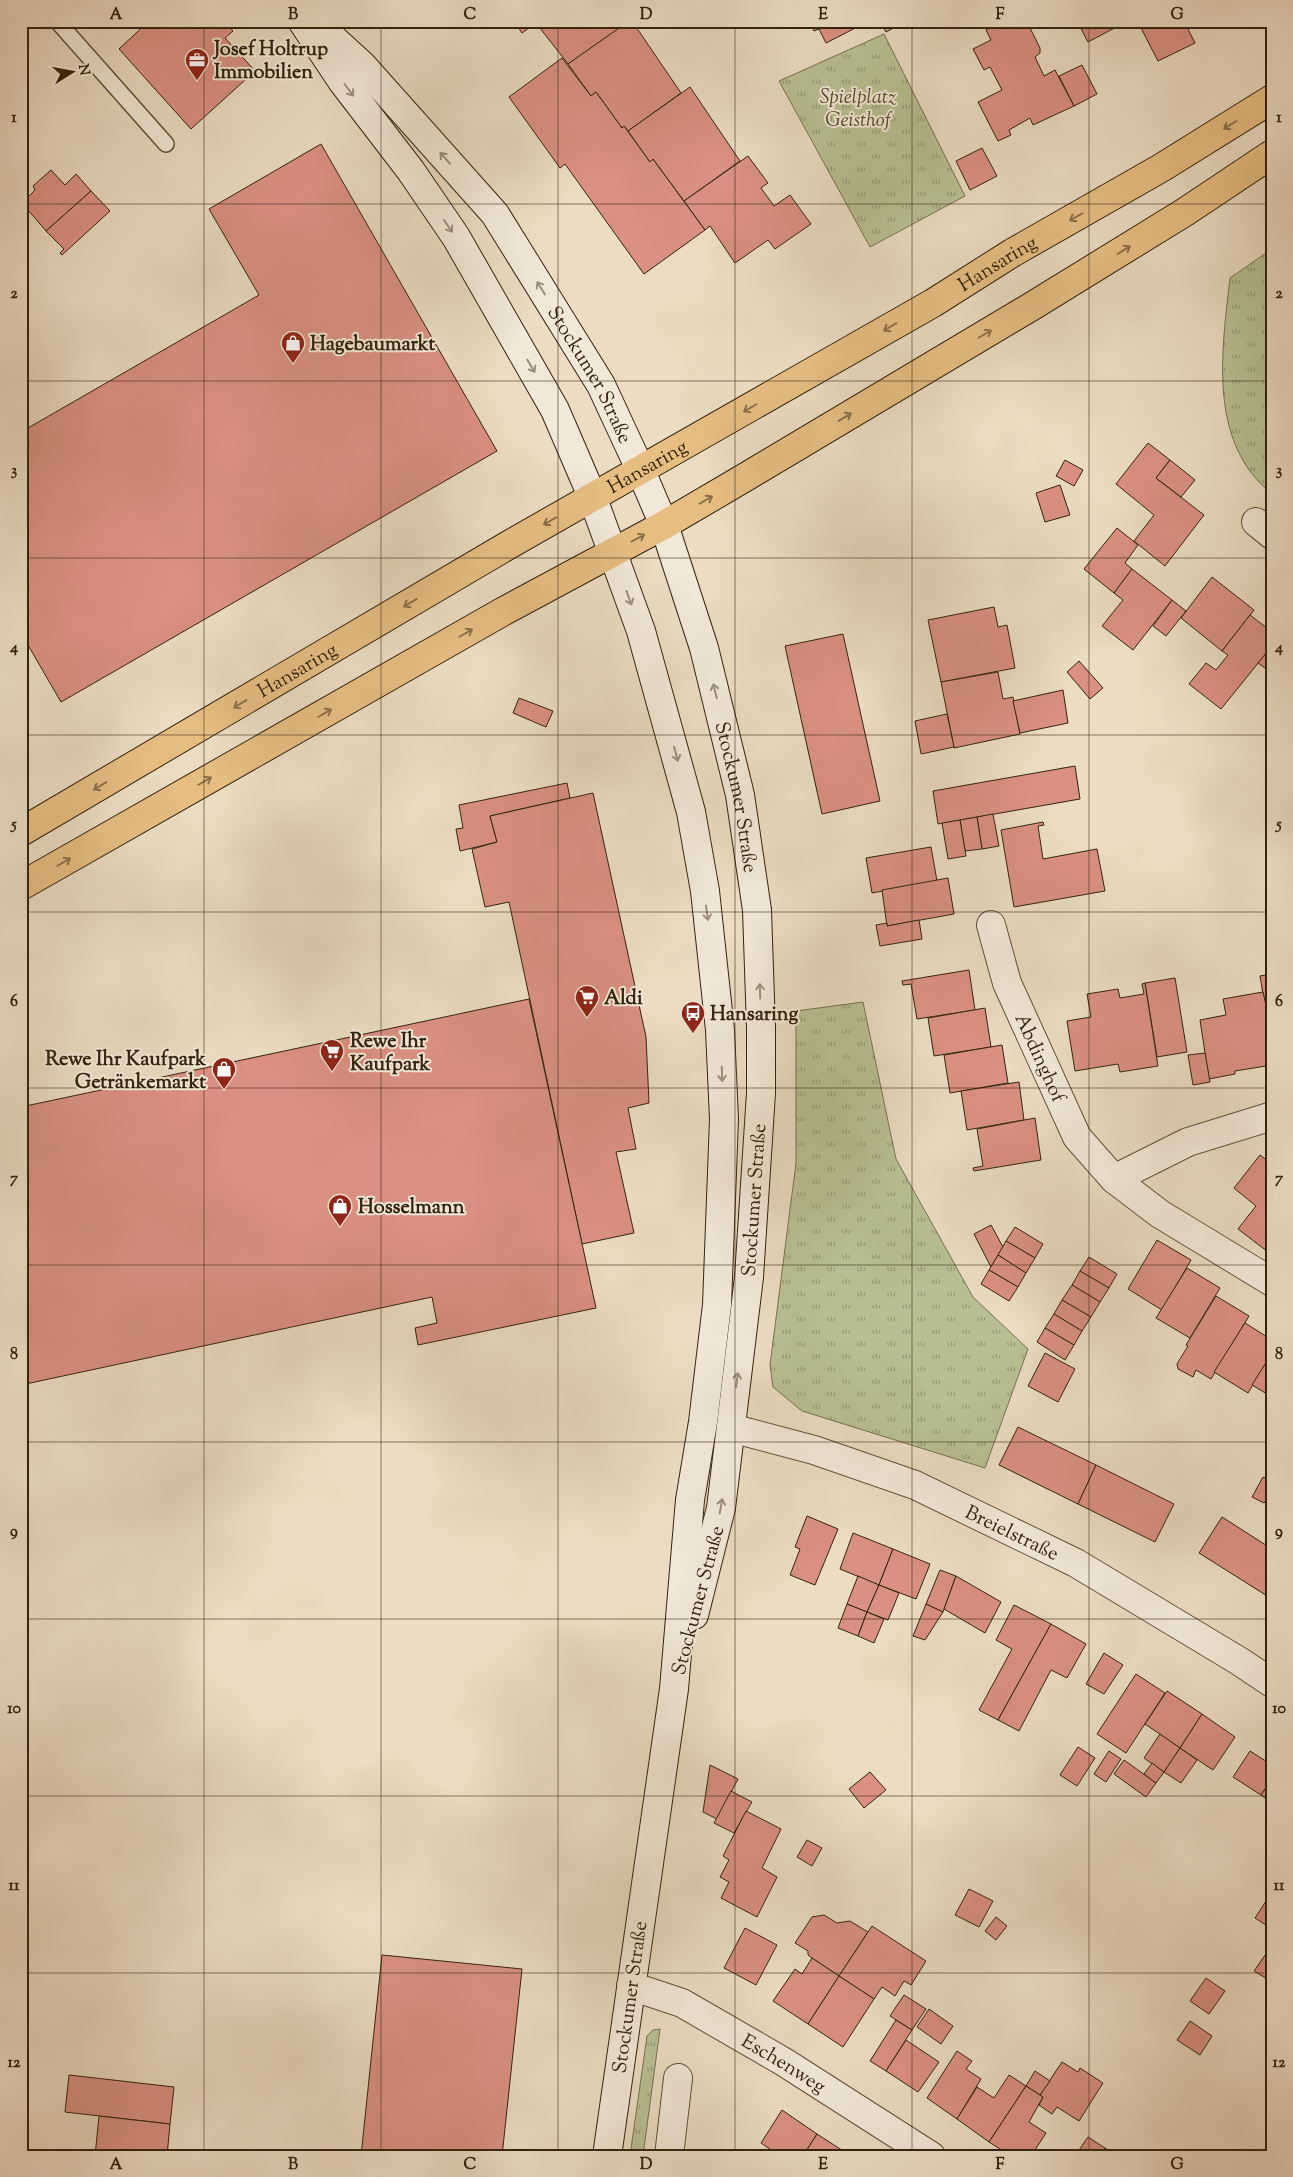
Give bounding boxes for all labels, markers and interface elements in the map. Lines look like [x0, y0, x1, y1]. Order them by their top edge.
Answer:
text: A [110, 4, 123, 27]
text: B [288, 4, 298, 27]
text: C [464, 4, 477, 27]
text: D [640, 4, 653, 27]
text: E [818, 4, 828, 27]
text: F [996, 4, 1005, 27]
text: G [1170, 4, 1184, 27]
place label: Josef Holtrup Immobilien [212, 36, 328, 88]
office icon: Josef Holtrup Immobilien [184, 47, 210, 81]
north arrow [48, 48, 98, 98]
text: N [72, 63, 94, 77]
one-way arrow [344, 83, 355, 96]
park label: Spielplatz Geisthof [820, 84, 896, 136]
text: 1 [11, 107, 17, 130]
text: 1 [1276, 107, 1282, 130]
one-way arrow [1224, 120, 1238, 130]
one-way arrow [439, 152, 451, 165]
one-way arrow [1068, 212, 1083, 222]
one-way arrow [443, 219, 453, 233]
street label: Hansaring [953, 229, 1043, 301]
one-way arrow [1116, 244, 1130, 254]
one-way arrow [536, 282, 546, 296]
text: 2 [10, 283, 18, 306]
text: 2 [1275, 283, 1283, 306]
street label: Stockumer Straße [539, 301, 638, 449]
one-way arrow [883, 322, 898, 332]
one-way arrow [977, 328, 991, 338]
shop icon: Hagebaumarkt [280, 330, 306, 364]
place label: Hagebaumarkt [310, 331, 436, 360]
one-way arrow [526, 358, 536, 372]
one-way arrow [742, 403, 757, 413]
one-way arrow [838, 411, 852, 421]
street label: Hansaring [603, 434, 694, 503]
text: 3 [11, 460, 18, 483]
text: 3 [1276, 460, 1283, 483]
one-way arrow [698, 495, 712, 505]
one-way arrow [543, 516, 557, 526]
one-way arrow [630, 533, 645, 543]
one-way arrow [625, 590, 634, 605]
one-way arrow [403, 599, 417, 609]
one-way arrow [458, 627, 473, 637]
text: 4 [9, 637, 18, 660]
street label: Hansaring [253, 637, 344, 707]
text: 4 [1274, 637, 1283, 660]
one-way arrow [709, 684, 719, 700]
one-way arrow [233, 699, 247, 709]
one-way arrow [317, 708, 331, 718]
street label: Stockumer Straße [706, 719, 763, 875]
one-way arrow [671, 745, 681, 761]
one-way arrow [197, 776, 212, 786]
one-way arrow [93, 782, 107, 792]
text: 5 [9, 814, 17, 837]
text: 5 [1274, 814, 1282, 837]
one-way arrow [56, 856, 70, 866]
one-way arrow [703, 904, 713, 920]
one-way arrow [755, 983, 765, 1000]
supermarket icon: Aldi [574, 984, 600, 1018]
place label: Aldi [604, 985, 643, 1014]
text: 6 [10, 991, 18, 1014]
text: 6 [1275, 991, 1283, 1014]
bus stop icon: Hansaring [680, 1000, 706, 1034]
place label: Hansaring [710, 1001, 798, 1030]
street label: Abdinghof [1006, 1009, 1072, 1109]
place label: Rewe Ihr Kaufpark [350, 1028, 430, 1080]
supermarket icon: Rewe Ihr Kaufpark [319, 1038, 345, 1072]
place label: Rewe Ihr Kaufpark Getränkemarkt [45, 1046, 206, 1098]
shop icon: Rewe Ihr Kaufpark Getränkemarkt [211, 1056, 237, 1090]
one-way arrow [717, 1066, 727, 1082]
street label: Stockumer Straße [736, 1123, 775, 1278]
text: 7 [10, 1168, 19, 1191]
text: 7 [1275, 1168, 1284, 1191]
shop icon: Hosselmann [327, 1193, 353, 1227]
place label: Hosselmann [358, 1194, 465, 1223]
text: 8 [10, 1344, 18, 1367]
text: 8 [1275, 1344, 1283, 1367]
one-way arrow [732, 1372, 742, 1388]
one-way arrow [717, 1499, 727, 1515]
street label: Breielstraße [959, 1499, 1063, 1570]
text: 9 [10, 1521, 18, 1544]
text: 9 [1275, 1521, 1283, 1544]
street label: Stockumer Straße [666, 1523, 733, 1679]
text: 10 [7, 1698, 21, 1721]
text: 10 [1272, 1698, 1286, 1721]
text: 11 [9, 1875, 20, 1898]
text: 11 [1274, 1875, 1285, 1898]
street label: Stockumer Straße [606, 1919, 657, 2075]
street label: Eschenweg [735, 2028, 831, 2102]
text: 12 [8, 2052, 21, 2075]
text: 12 [1273, 2052, 1286, 2075]
text: A [110, 2154, 123, 2177]
text: B [288, 2154, 298, 2177]
text: C [464, 2154, 477, 2177]
text: D [640, 2154, 653, 2177]
text: E [818, 2154, 828, 2177]
text: F [996, 2154, 1005, 2177]
text: G [1170, 2154, 1184, 2177]

